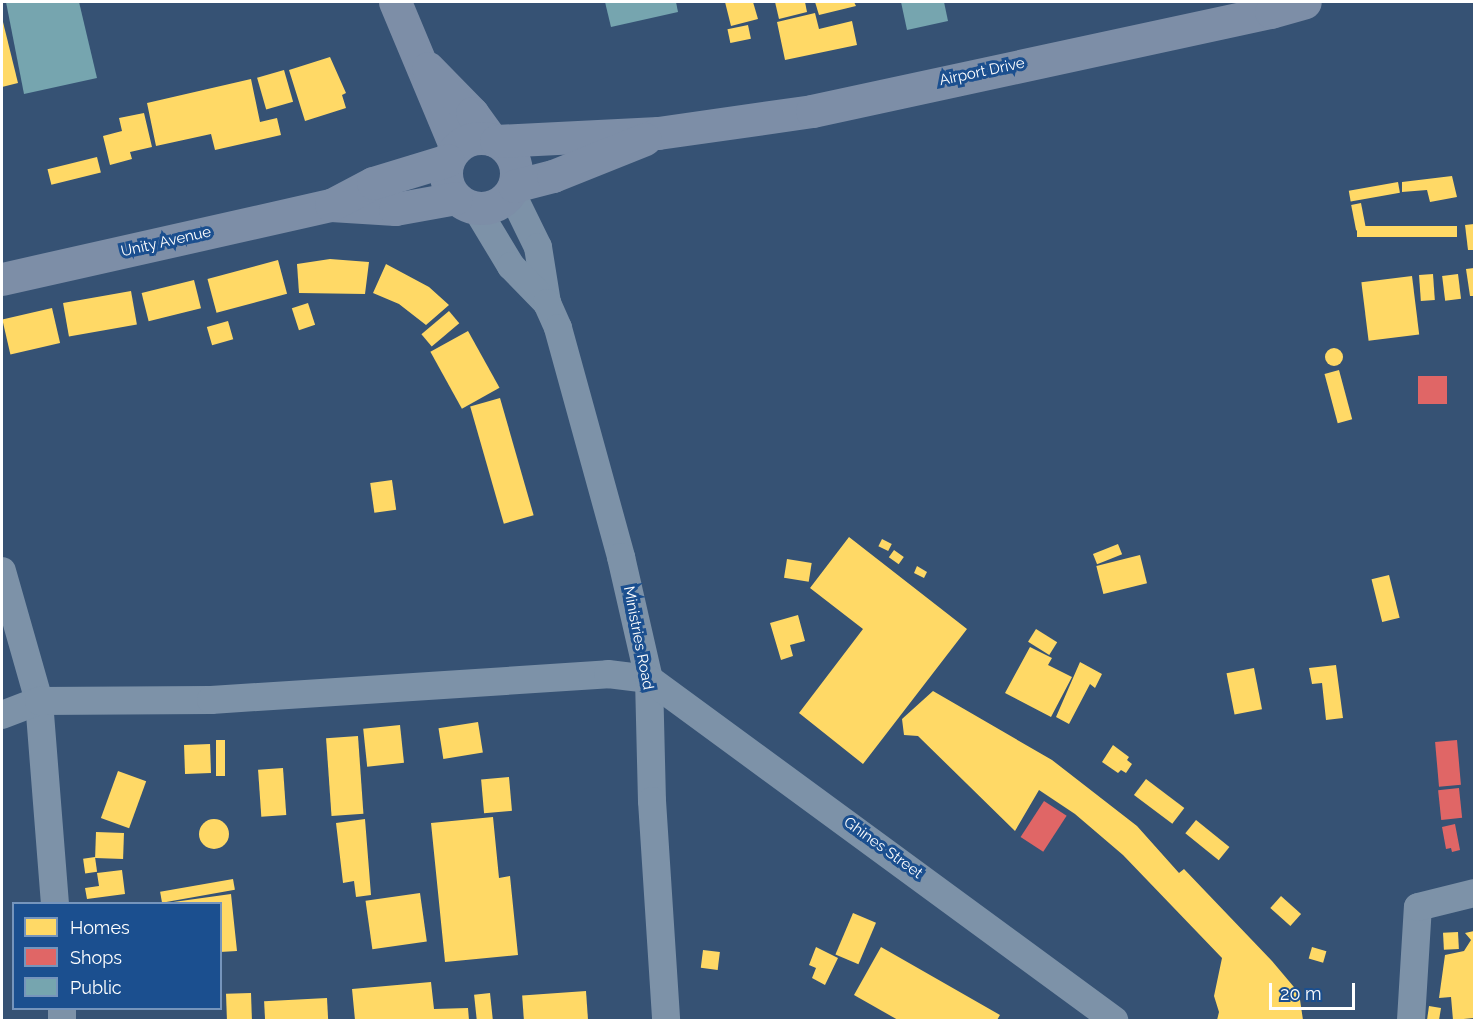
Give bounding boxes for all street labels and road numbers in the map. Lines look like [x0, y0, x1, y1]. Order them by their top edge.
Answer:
street label: Airport Drive [938, 54, 1026, 90]
street label: Unity Avenue [119, 223, 213, 261]
street label: Ministries Road [619, 585, 657, 691]
street label: Ghines Street [840, 813, 926, 883]

